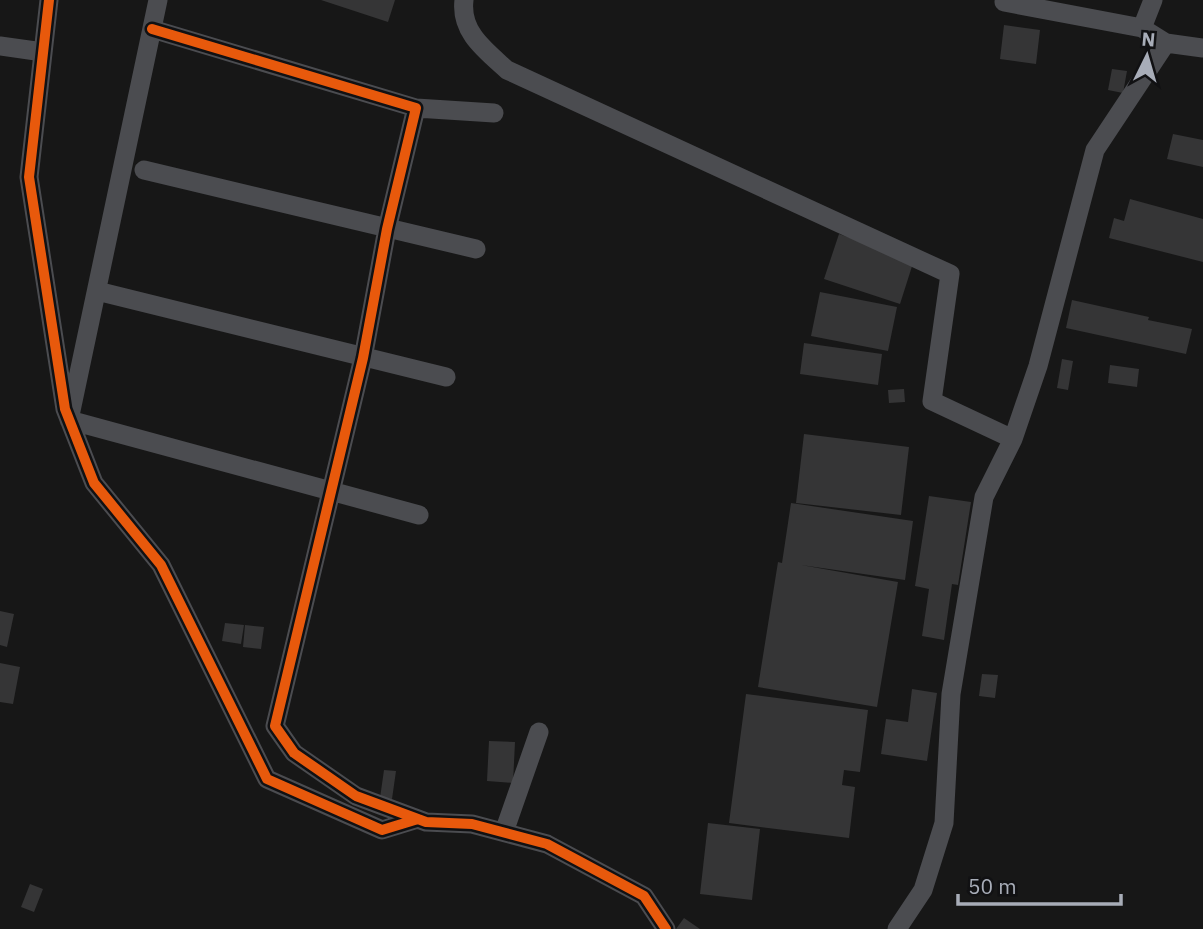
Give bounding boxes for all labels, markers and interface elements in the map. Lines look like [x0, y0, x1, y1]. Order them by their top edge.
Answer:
north arrow [1112, 21, 1182, 91]
text: N [1141, 27, 1156, 52]
scale bar [958, 862, 1121, 906]
text: 50 m [968, 872, 1017, 900]

